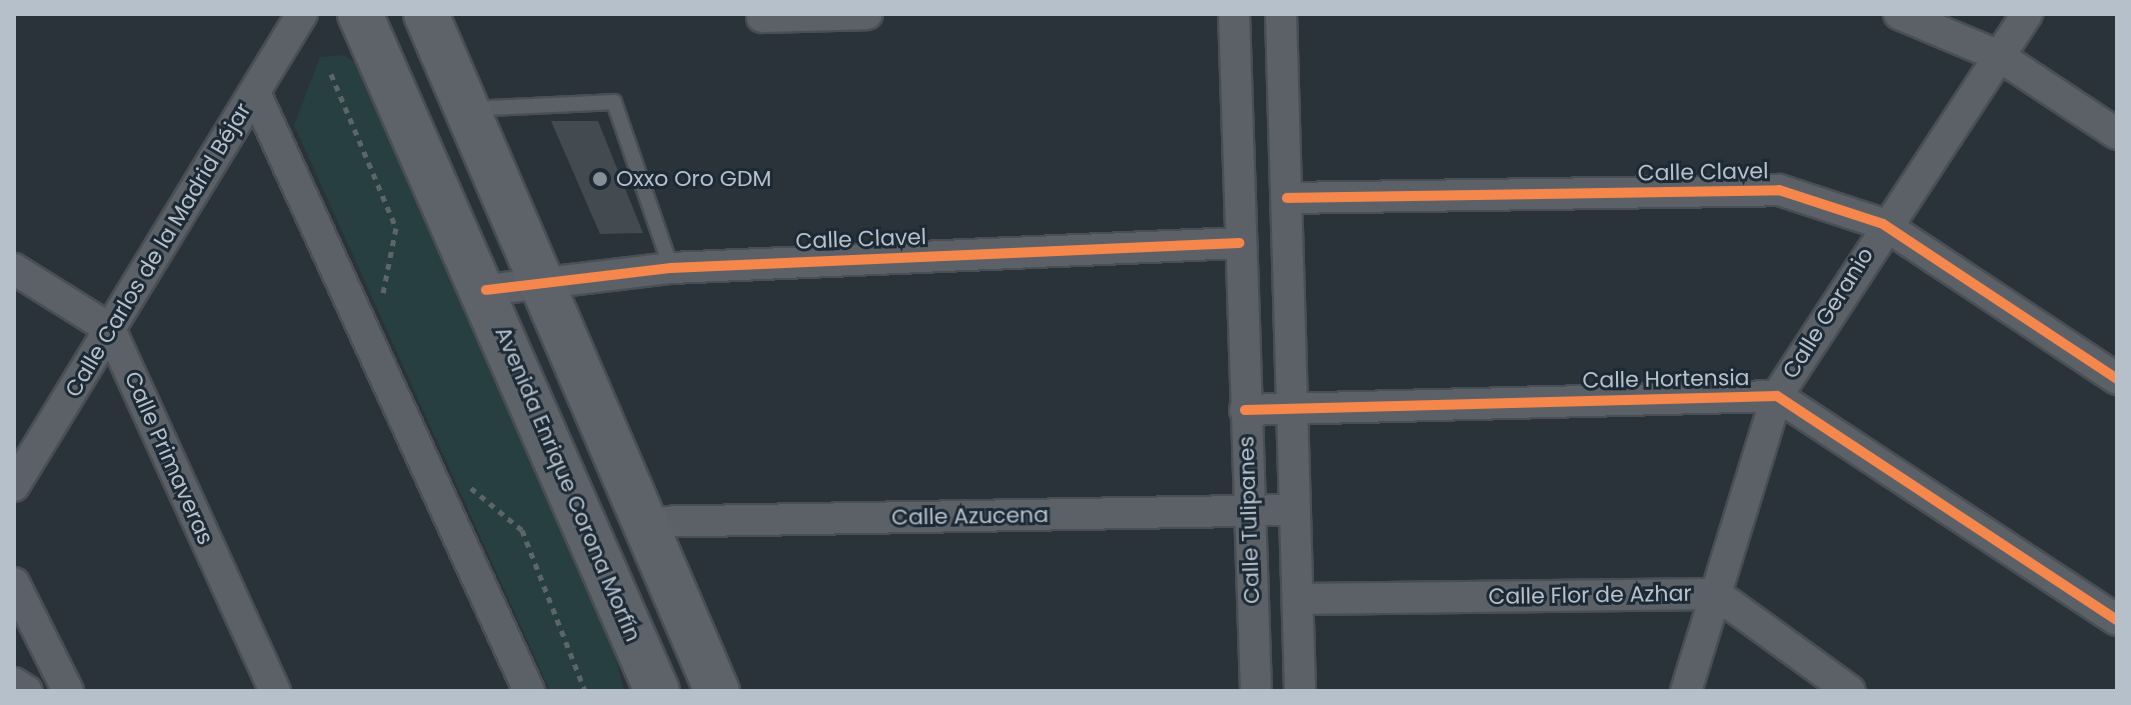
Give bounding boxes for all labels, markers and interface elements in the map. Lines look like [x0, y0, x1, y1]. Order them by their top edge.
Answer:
street label: Calle Carlos de la Madrid Béjar [60, 98, 256, 402]
street label: Calle Clavel [1637, 158, 1769, 186]
place label: Oxxo Oro GDM [616, 166, 771, 192]
marker: Oxxo Oro GDM [591, 170, 609, 188]
street label: Calle Clavel [795, 224, 927, 254]
street label: Calle Geranio [1777, 243, 1879, 383]
street label: Avenida Enrique Corona Morfín [490, 323, 646, 645]
street label: Calle Hortensia [1582, 364, 1750, 394]
street label: Calle Primaveras [119, 367, 219, 549]
street label: Calle Tulipanes [1233, 436, 1265, 604]
street label: Calle Azucena [891, 501, 1049, 531]
street label: Calle Flor de Azhar [1488, 580, 1692, 610]

